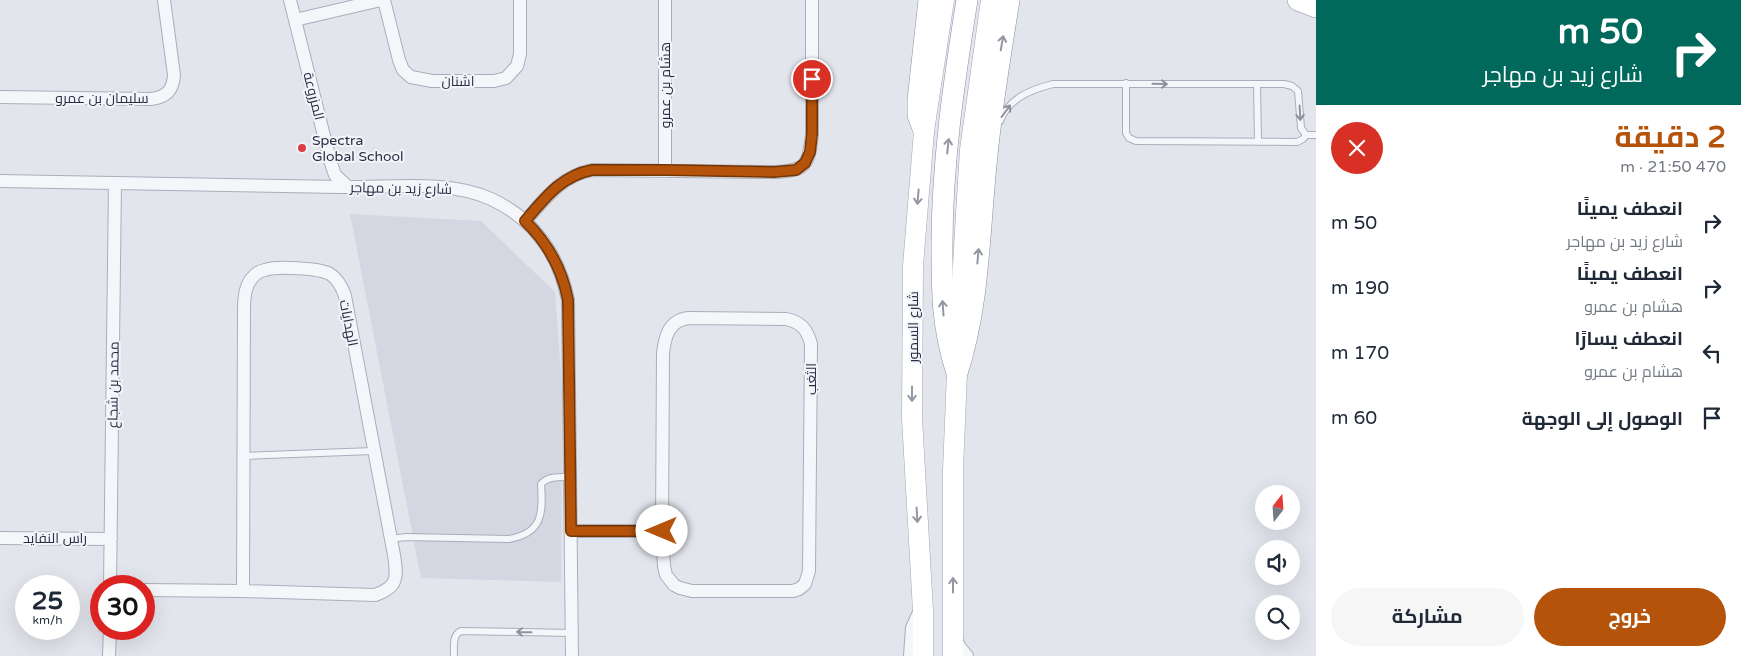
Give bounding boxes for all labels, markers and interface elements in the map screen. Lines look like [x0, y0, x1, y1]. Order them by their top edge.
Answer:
text: 50 m [1558, 11, 1643, 53]
icon: right [1661, 20, 1726, 85]
one-way arrow [997, 35, 1007, 51]
street label: هشام بن عمرو [657, 42, 675, 128]
pin [791, 58, 833, 100]
text: شارع زيد بن مهاجر [1483, 62, 1643, 88]
icon: arrive [798, 65, 826, 93]
street label: المزروعة [299, 70, 328, 122]
street label: اشنان [442, 73, 474, 90]
one-way arrow [1152, 79, 1168, 89]
street label: سليمان بن عمرو [55, 90, 149, 107]
one-way arrow [1001, 104, 1012, 117]
one-way arrow [1296, 105, 1305, 121]
text: 2 دقيقة [1615, 119, 1726, 156]
button: close [1331, 122, 1383, 174]
place label: Spectra Global School [312, 132, 404, 165]
one-way arrow [943, 138, 953, 154]
marker: Spectra Global School [296, 142, 308, 154]
text: 470 m · 21:50 [1620, 157, 1726, 177]
street label: شارع زيد بن مهاجر [349, 179, 452, 198]
one-way arrow [914, 188, 923, 204]
text: انعطف يمينًا [1577, 198, 1683, 220]
icon: right [1698, 209, 1726, 237]
text: 50 m [1331, 212, 1377, 234]
text: شارع زيد بن مهاجر [1567, 232, 1683, 252]
one-way arrow [973, 249, 983, 265]
text: انعطف يمينًا [1577, 263, 1683, 285]
icon: right [1698, 274, 1726, 302]
text: 190 m [1331, 277, 1389, 299]
street label: شارع السمور [905, 291, 922, 364]
text: هشام بن عمرو [1584, 297, 1683, 317]
street label: الهدايات [336, 298, 361, 348]
one-way arrow [938, 300, 947, 316]
text: انعطف يسارًا [1574, 328, 1683, 350]
icon: left [1698, 339, 1726, 367]
street label: محمد بن شجاع [104, 341, 123, 429]
text: 170 m [1331, 342, 1389, 364]
text: هشام بن عمرو [1584, 362, 1683, 382]
street label: الثغب [803, 363, 820, 395]
one-way arrow [907, 386, 917, 402]
icon: arrive [1698, 404, 1726, 432]
text: 60 m [1331, 407, 1377, 429]
text: الوصول إلى الوجهة [1522, 408, 1683, 430]
north arrow [1255, 485, 1300, 530]
map controls [1255, 485, 1300, 640]
position arrow [635, 504, 687, 556]
one-way arrow [913, 507, 922, 523]
street label: راس النفايد [23, 530, 87, 547]
button: sound [1255, 540, 1300, 585]
speed limit sign: 30 [90, 575, 155, 640]
one-way arrow [948, 577, 958, 593]
text: 25 [32, 586, 63, 616]
button: مشاركة [1331, 588, 1524, 646]
button: خروج [1534, 588, 1726, 646]
button: search [1255, 595, 1300, 640]
text: km/h [32, 613, 63, 627]
one-way arrow [516, 627, 532, 637]

